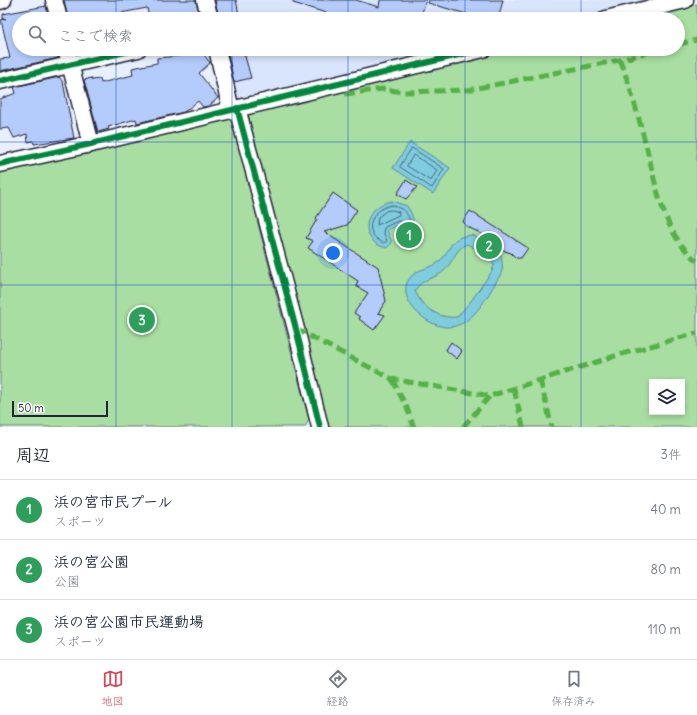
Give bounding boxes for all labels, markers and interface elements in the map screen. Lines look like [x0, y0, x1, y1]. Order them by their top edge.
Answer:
search box [12, 12, 685, 56]
icon: search [26, 23, 48, 45]
text: ここで検索 [58, 26, 133, 45]
pin: 1 [396, 220, 422, 250]
pin: 2 [476, 231, 502, 261]
your location [323, 243, 343, 263]
pin: 3 [129, 305, 155, 335]
map controls [649, 379, 685, 415]
button: layers [649, 379, 685, 415]
scale bar [12, 399, 108, 418]
text: 50 m [18, 401, 44, 415]
text: 周辺 [16, 444, 50, 466]
text: 3件 [661, 446, 681, 463]
text: 浜の宮市民プール [54, 492, 173, 511]
text: 1 [26, 501, 32, 518]
text: 40 m [650, 501, 681, 518]
text: スポーツ [54, 513, 106, 530]
text: 浜の宮公園 [54, 552, 129, 571]
text: 2 [25, 561, 33, 578]
text: 80 m [650, 561, 681, 578]
text: 公園 [54, 573, 80, 590]
text: 浜の宮公園市民運動場 [54, 612, 204, 631]
text: 3 [25, 621, 33, 638]
text: 110 m [648, 621, 681, 638]
text: スポーツ [54, 633, 106, 650]
tab: 地図 [102, 668, 124, 708]
tab: 経路 [327, 668, 349, 708]
tab: 保存済み [552, 668, 596, 708]

